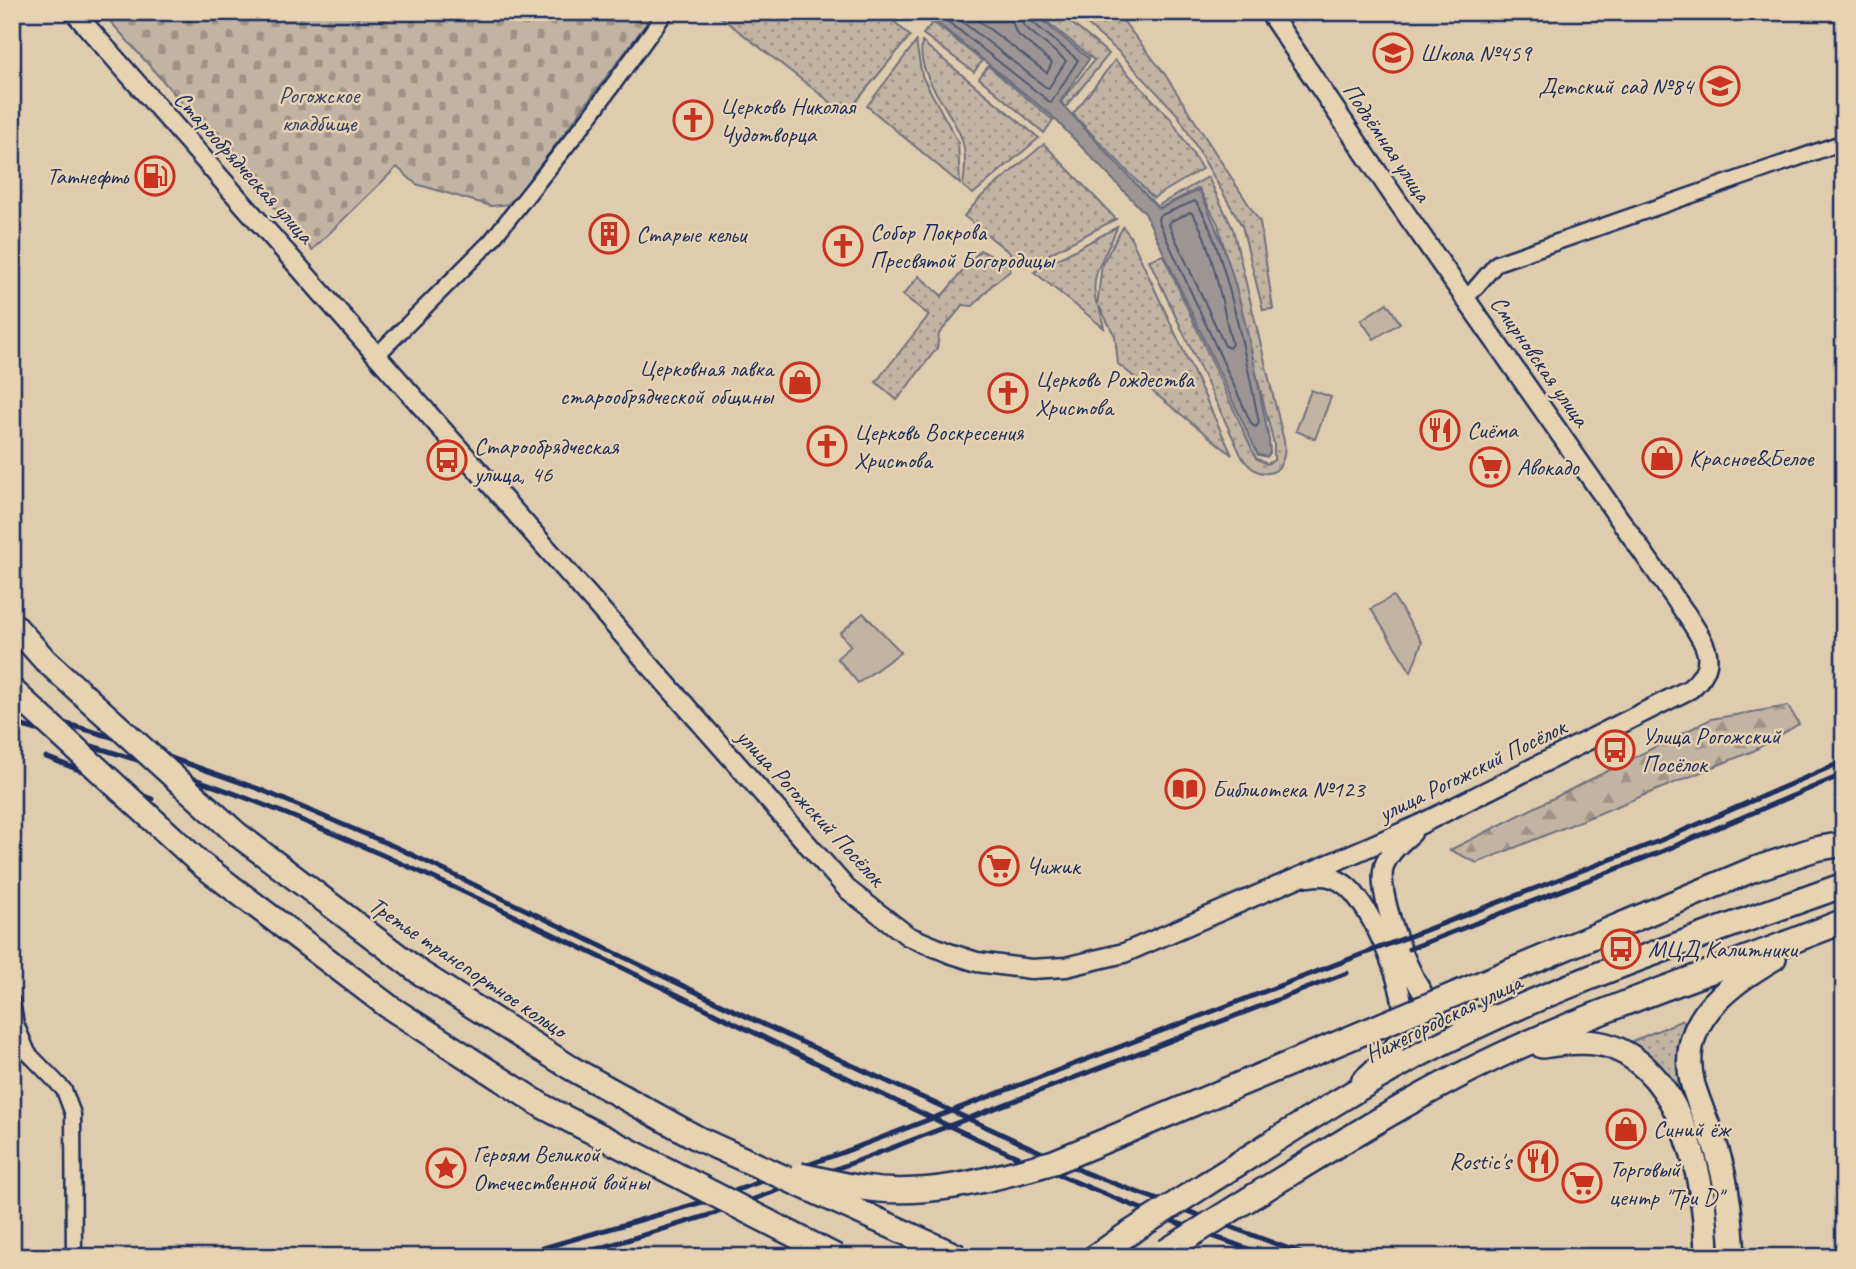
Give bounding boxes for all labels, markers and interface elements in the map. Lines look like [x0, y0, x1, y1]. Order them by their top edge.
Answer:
school or university icon: Школа №459 [1372, 32, 1414, 74]
place label: Школа №459 [1420, 38, 1533, 68]
school or university icon: Детский сад №84 [1699, 65, 1741, 107]
place label: Детский сад №84 [1538, 71, 1695, 101]
street label: Подъёмная улица [1336, 77, 1439, 209]
park label: Рогожское кладбище [279, 80, 362, 138]
street label: Старообрядческая улица [167, 84, 322, 251]
place label: Церковь Николая Чудотворца [720, 91, 857, 149]
church icon: Церковь Николая Чудотворца [672, 99, 714, 141]
fuel station icon: Татнефть [134, 155, 176, 197]
place label: Татнефть [46, 161, 130, 191]
building icon: Старые кельи [588, 213, 630, 255]
place label: Собор Покрова Пресвятой Богородицы [870, 217, 1056, 275]
place label: Старые кельи [636, 219, 749, 249]
church icon: Собор Покрова Пресвятой Богородицы [822, 225, 864, 267]
street label: Смирновская улица [1484, 290, 1597, 434]
place label: Церковная лавка старообрядческой общины [560, 353, 775, 411]
shop icon: Церковная лавка старообрядческой общины [779, 361, 821, 403]
place label: Церковь Рождества Христова [1035, 364, 1195, 422]
church icon: Церковь Рождества Христова [987, 372, 1029, 414]
restaurant icon: Сиёма [1419, 409, 1461, 451]
place label: Сиёма [1467, 415, 1519, 445]
place label: Церковь Воскресения Христова [854, 417, 1025, 475]
church icon: Церковь Воскресения Христова [806, 425, 848, 467]
place label: Старообрядческая улица, 46 [472, 431, 620, 489]
shop icon: Красное&Белое [1641, 437, 1683, 479]
bus stop icon: Старообрядческая улица, 46 [426, 439, 468, 481]
place label: Красное&Белое [1689, 443, 1815, 473]
supermarket icon: Авокадо [1469, 446, 1511, 488]
place label: Авокадо [1517, 452, 1580, 482]
street label: улица Рогожский Посёлок [1372, 711, 1573, 829]
street label: улица Рогожский Посёлок [729, 720, 893, 894]
place label: Улица Рогожский Посёлок [1642, 721, 1783, 779]
bus stop icon: Улица Рогожский Посёлок [1594, 729, 1636, 771]
library icon: Библиотека №123 [1164, 768, 1206, 810]
place label: Библиотека №123 [1212, 774, 1367, 804]
supermarket icon: Чижик [978, 845, 1020, 887]
place label: Чижик [1026, 851, 1082, 881]
street label: Третье транспортное кольцо [363, 890, 575, 1046]
bus stop icon: МЦД Калитники [1600, 928, 1642, 970]
place label: МЦД Калитники [1648, 934, 1799, 964]
street label: Нижегородская улица [1360, 966, 1528, 1069]
shop icon: Синий ёж [1605, 1108, 1647, 1150]
place label: Синий ёж [1653, 1114, 1732, 1144]
place label: Героям Великой Отечественной войны [473, 1139, 651, 1197]
restaurant icon: Rostic's [1517, 1140, 1559, 1182]
place label: Rostic's [1449, 1146, 1514, 1176]
place icon: Героям Великой Отечественной войны [425, 1147, 467, 1189]
place label: Торговый центр "Три D" [1609, 1154, 1728, 1212]
supermarket icon: Торговый центр "Три D" [1561, 1162, 1603, 1204]

